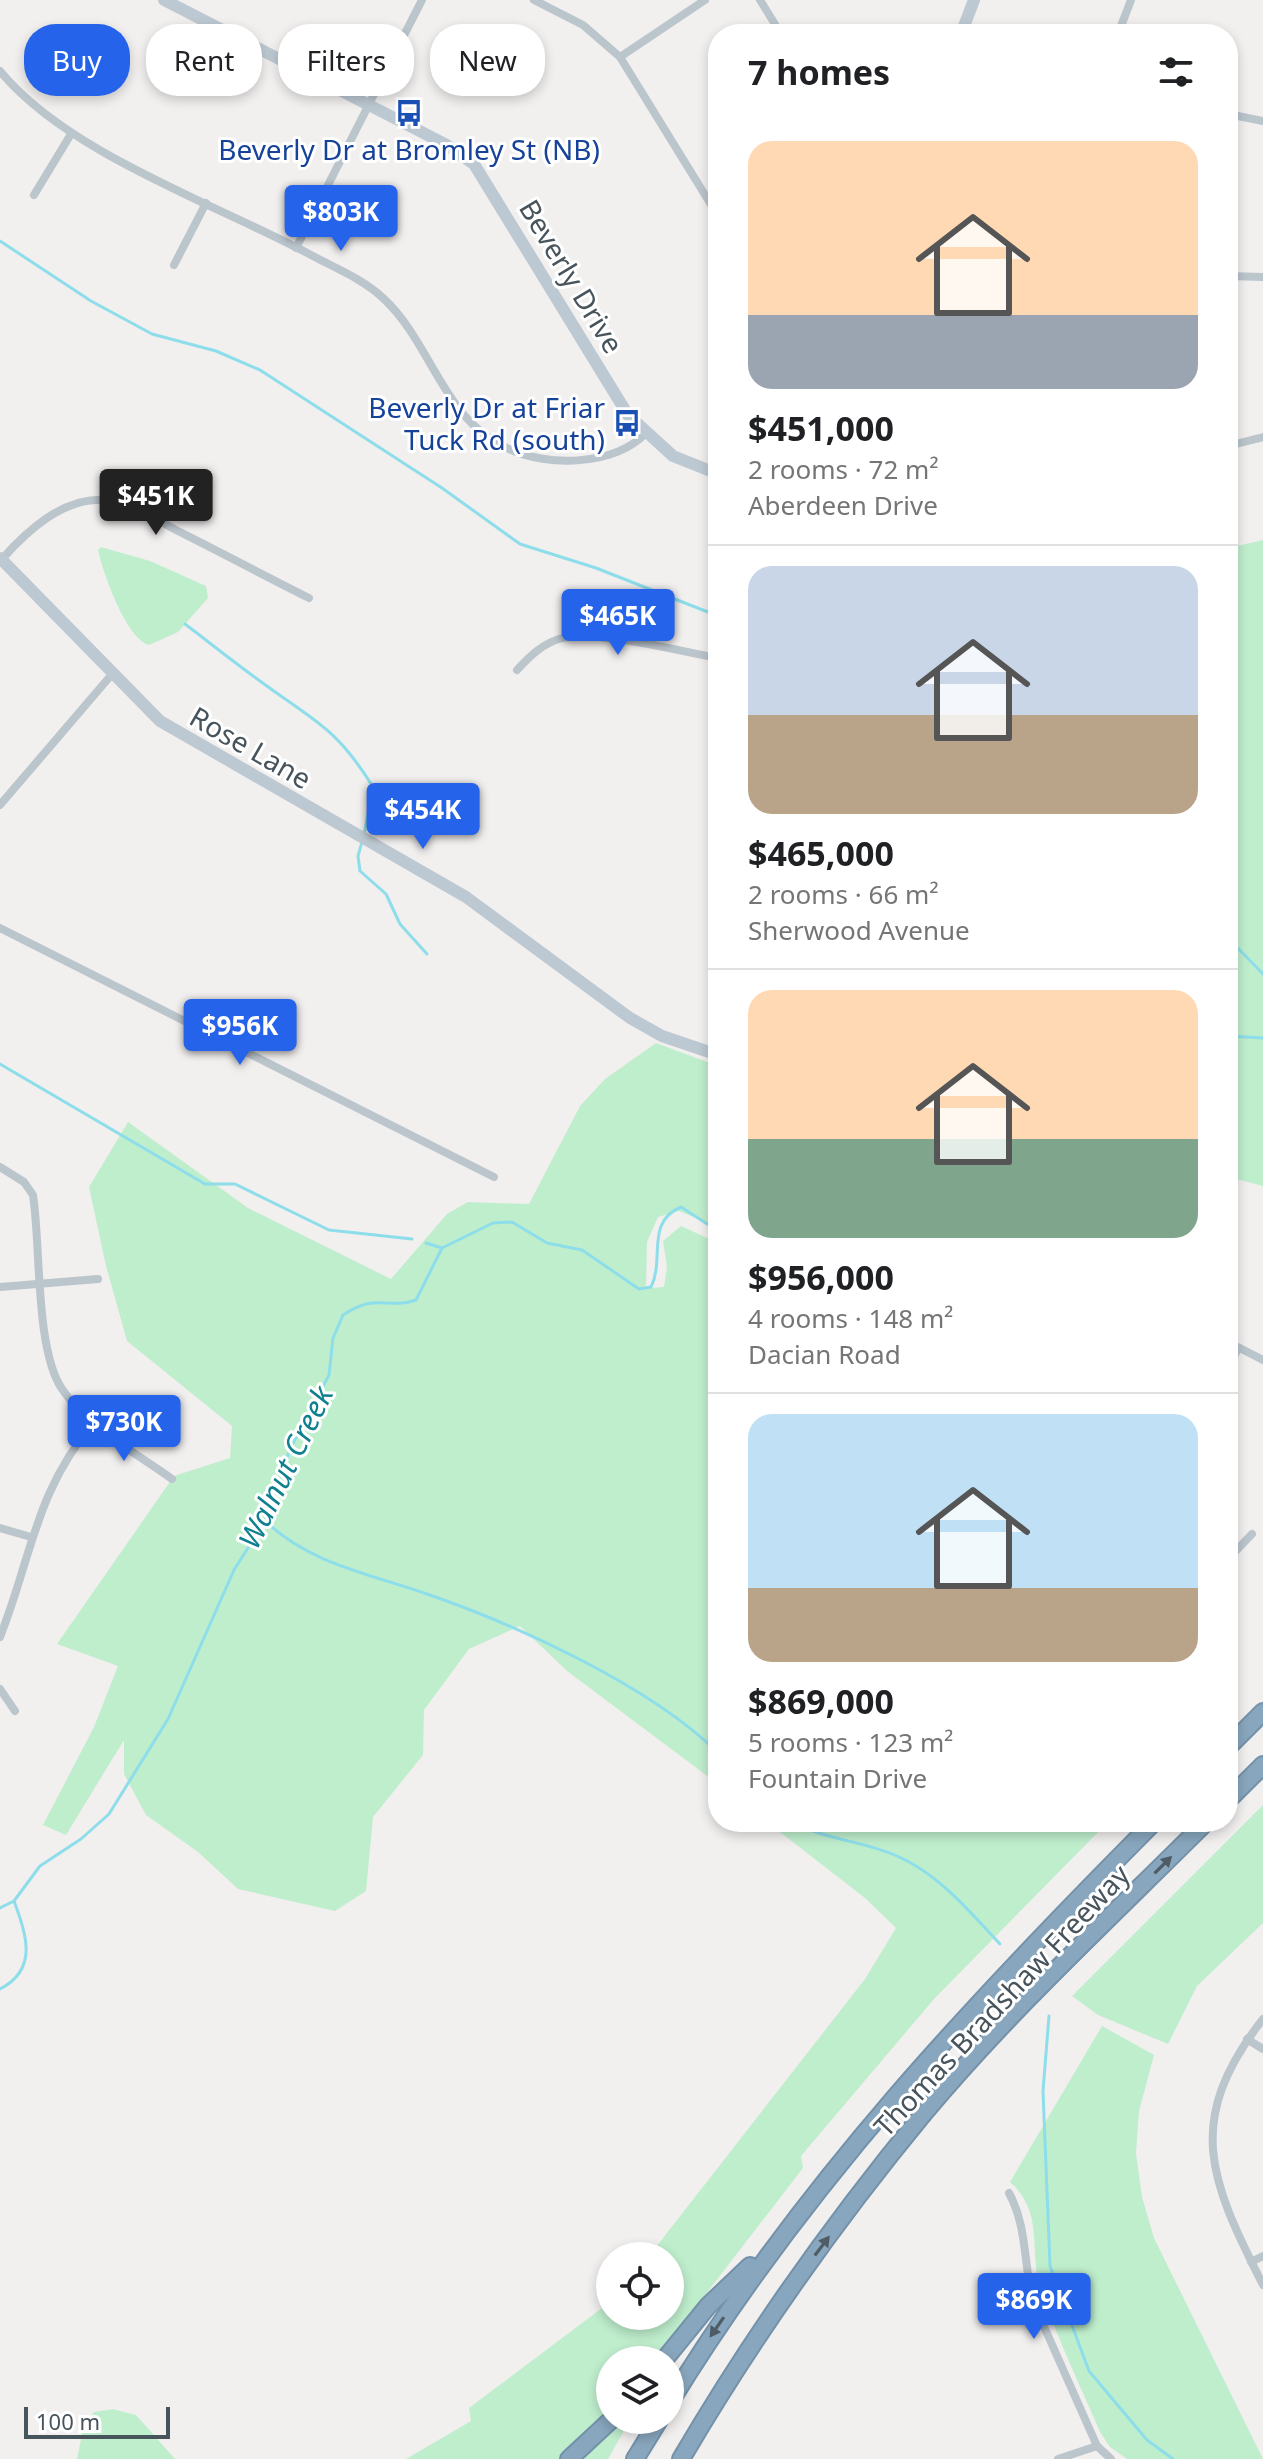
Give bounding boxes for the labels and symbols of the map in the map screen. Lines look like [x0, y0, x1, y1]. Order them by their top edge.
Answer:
bus stop icon: Beverly Dr at Bromley St (NB) [394, 98, 424, 128]
place label: Beverly Dr at Bromley St (NB) [218, 130, 600, 168]
pin: $803K [285, 185, 397, 253]
street label: Beverly Drive [511, 192, 633, 360]
place label: Beverly Dr at Friar Tuck Rd (south) [368, 388, 605, 458]
bus stop icon: Beverly Dr at Friar Tuck Rd (south) [612, 408, 642, 438]
pin: $451K [100, 469, 212, 537]
pin: $465K [562, 589, 674, 657]
street label: Rose Lane [183, 697, 319, 797]
pin: $454K [367, 783, 479, 851]
pin: $956K [184, 999, 296, 1067]
water label: Walnut Creek [228, 1378, 343, 1555]
pin: $730K [68, 1395, 180, 1463]
street label: Thomas Bradshaw Freeway [865, 1855, 1138, 2144]
one-way arrow [1153, 1856, 1172, 1875]
one-way arrow [814, 2236, 830, 2256]
pin: $869K [978, 2273, 1090, 2341]
one-way arrow [710, 2316, 725, 2337]
scale bar [24, 2403, 170, 2439]

